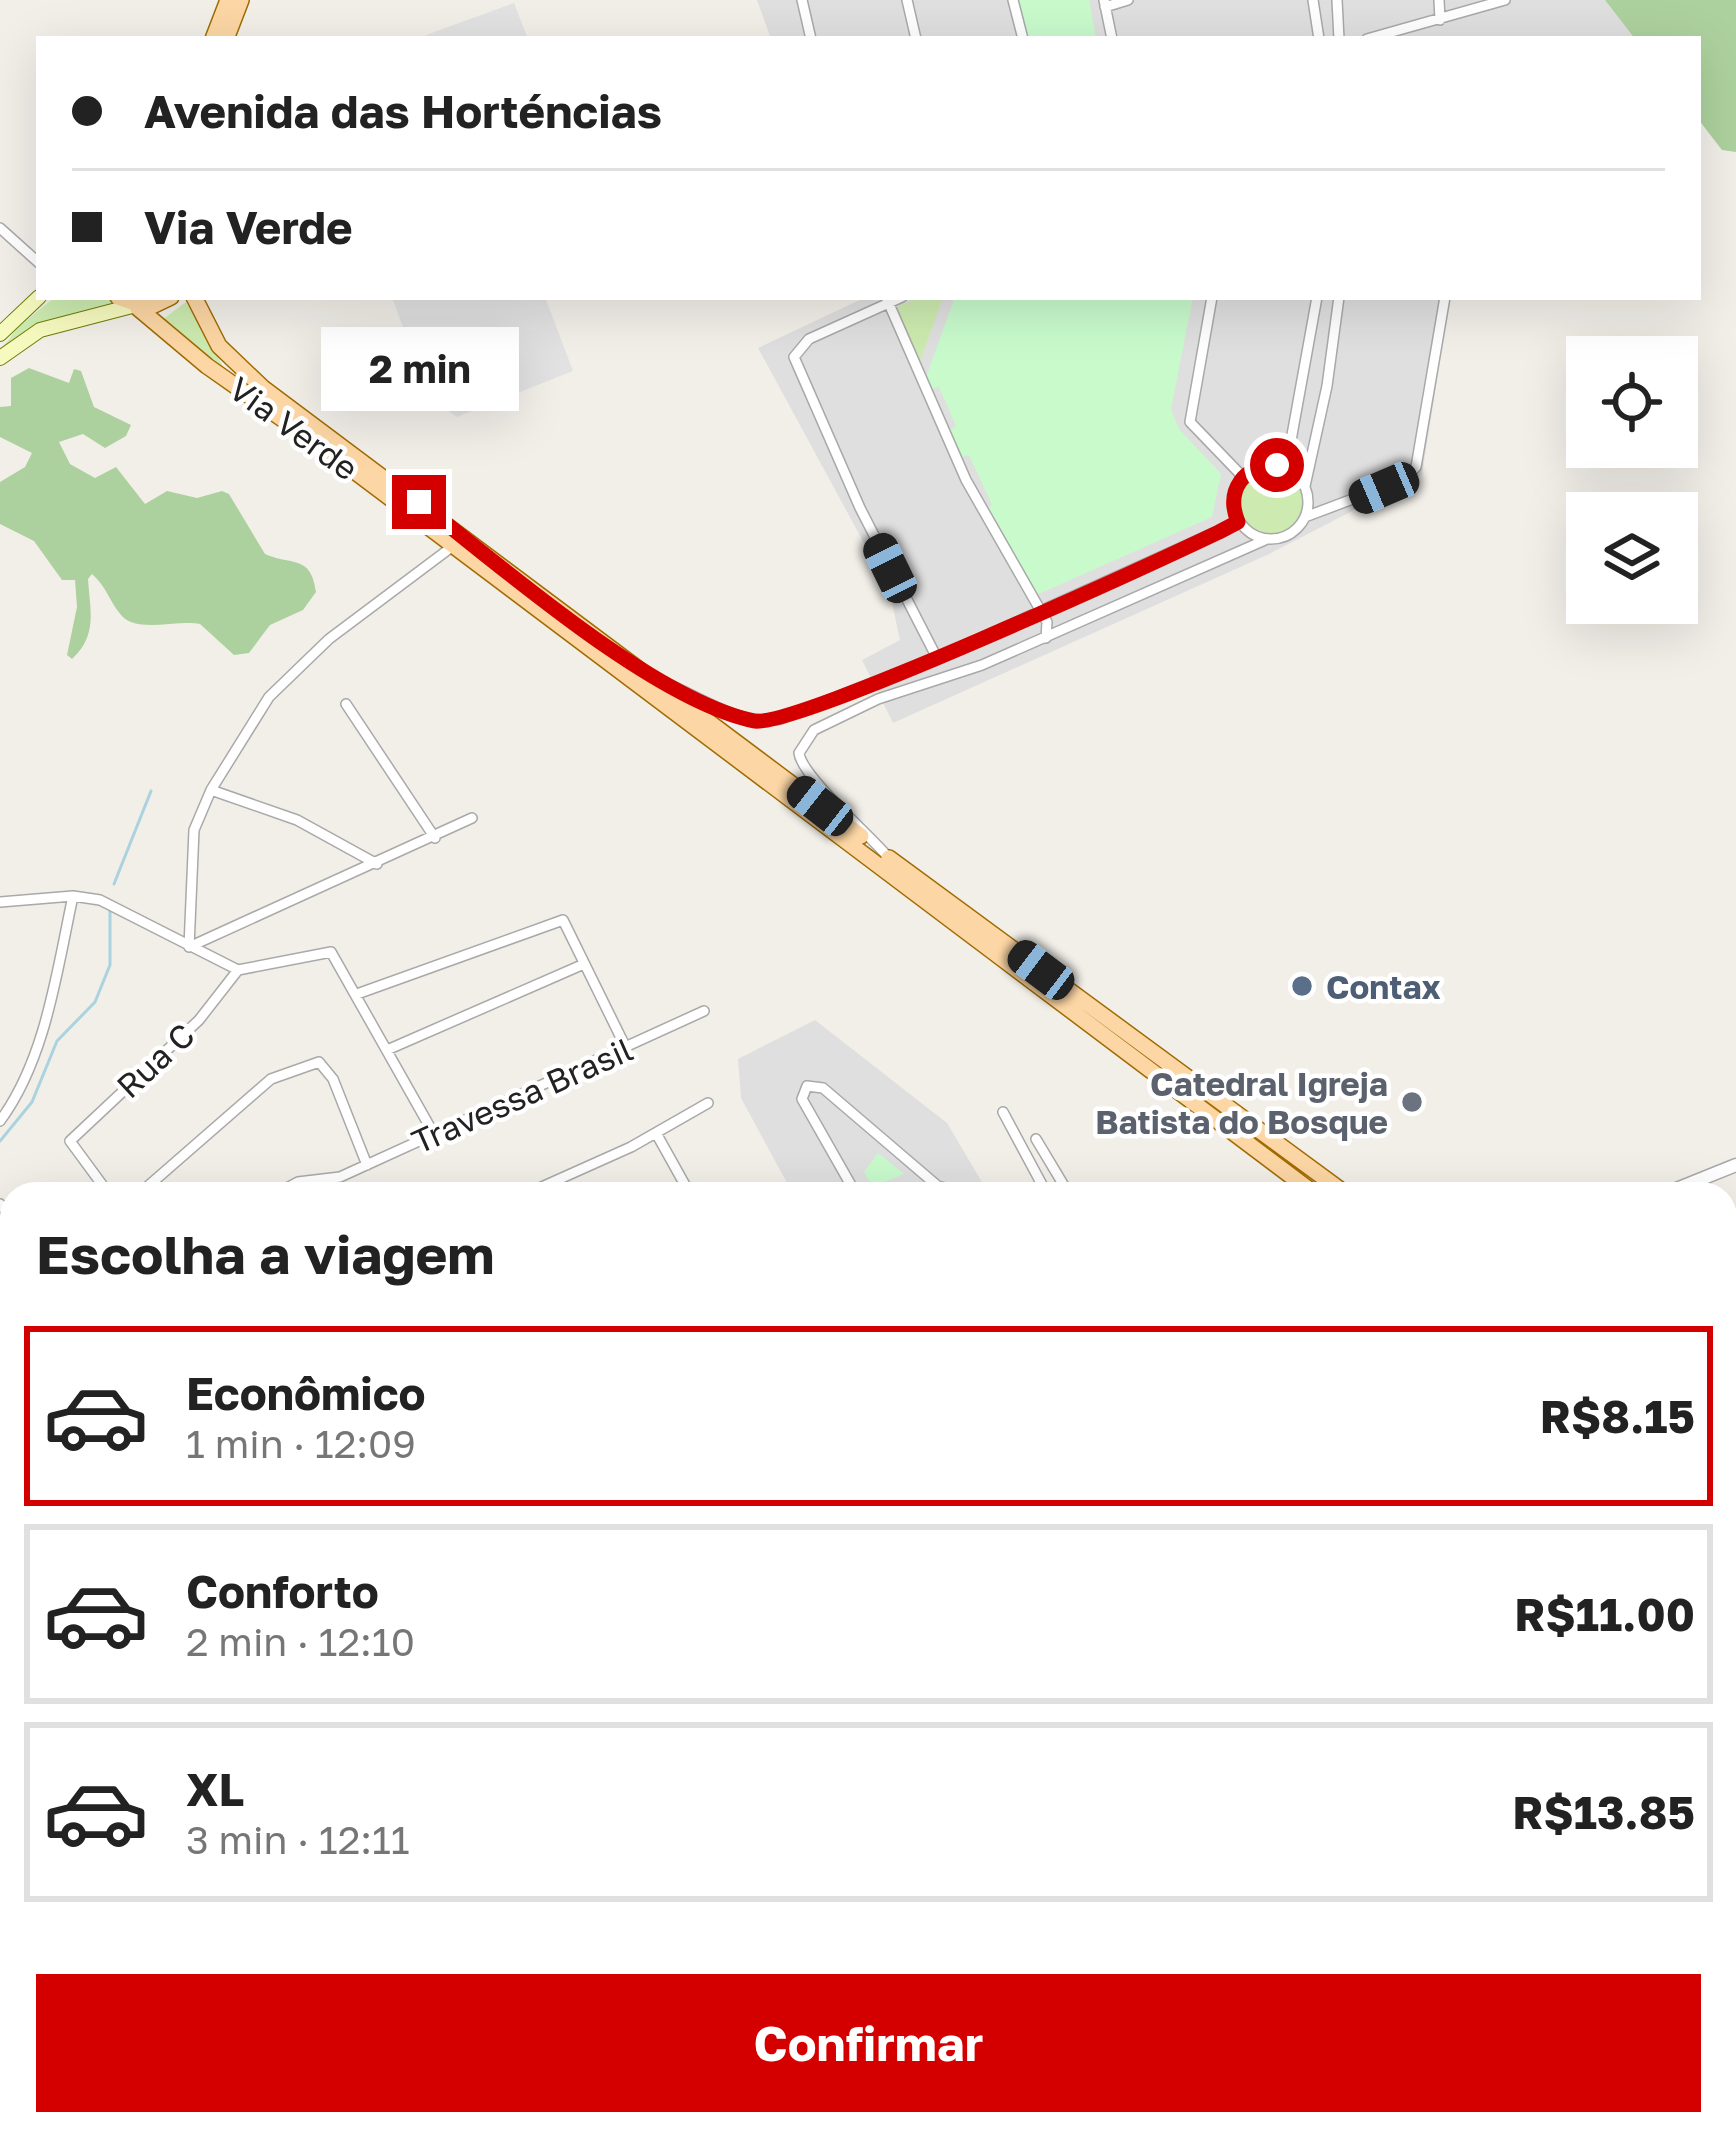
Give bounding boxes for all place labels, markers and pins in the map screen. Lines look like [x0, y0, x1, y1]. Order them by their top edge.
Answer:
place label: Contax [1326, 967, 1441, 1006]
marker: Contax [1289, 973, 1315, 999]
place label: Catedral Igreja Batista do Bosque [1095, 1064, 1388, 1141]
marker: Catedral Igreja Batista do Bosque [1399, 1089, 1425, 1115]

